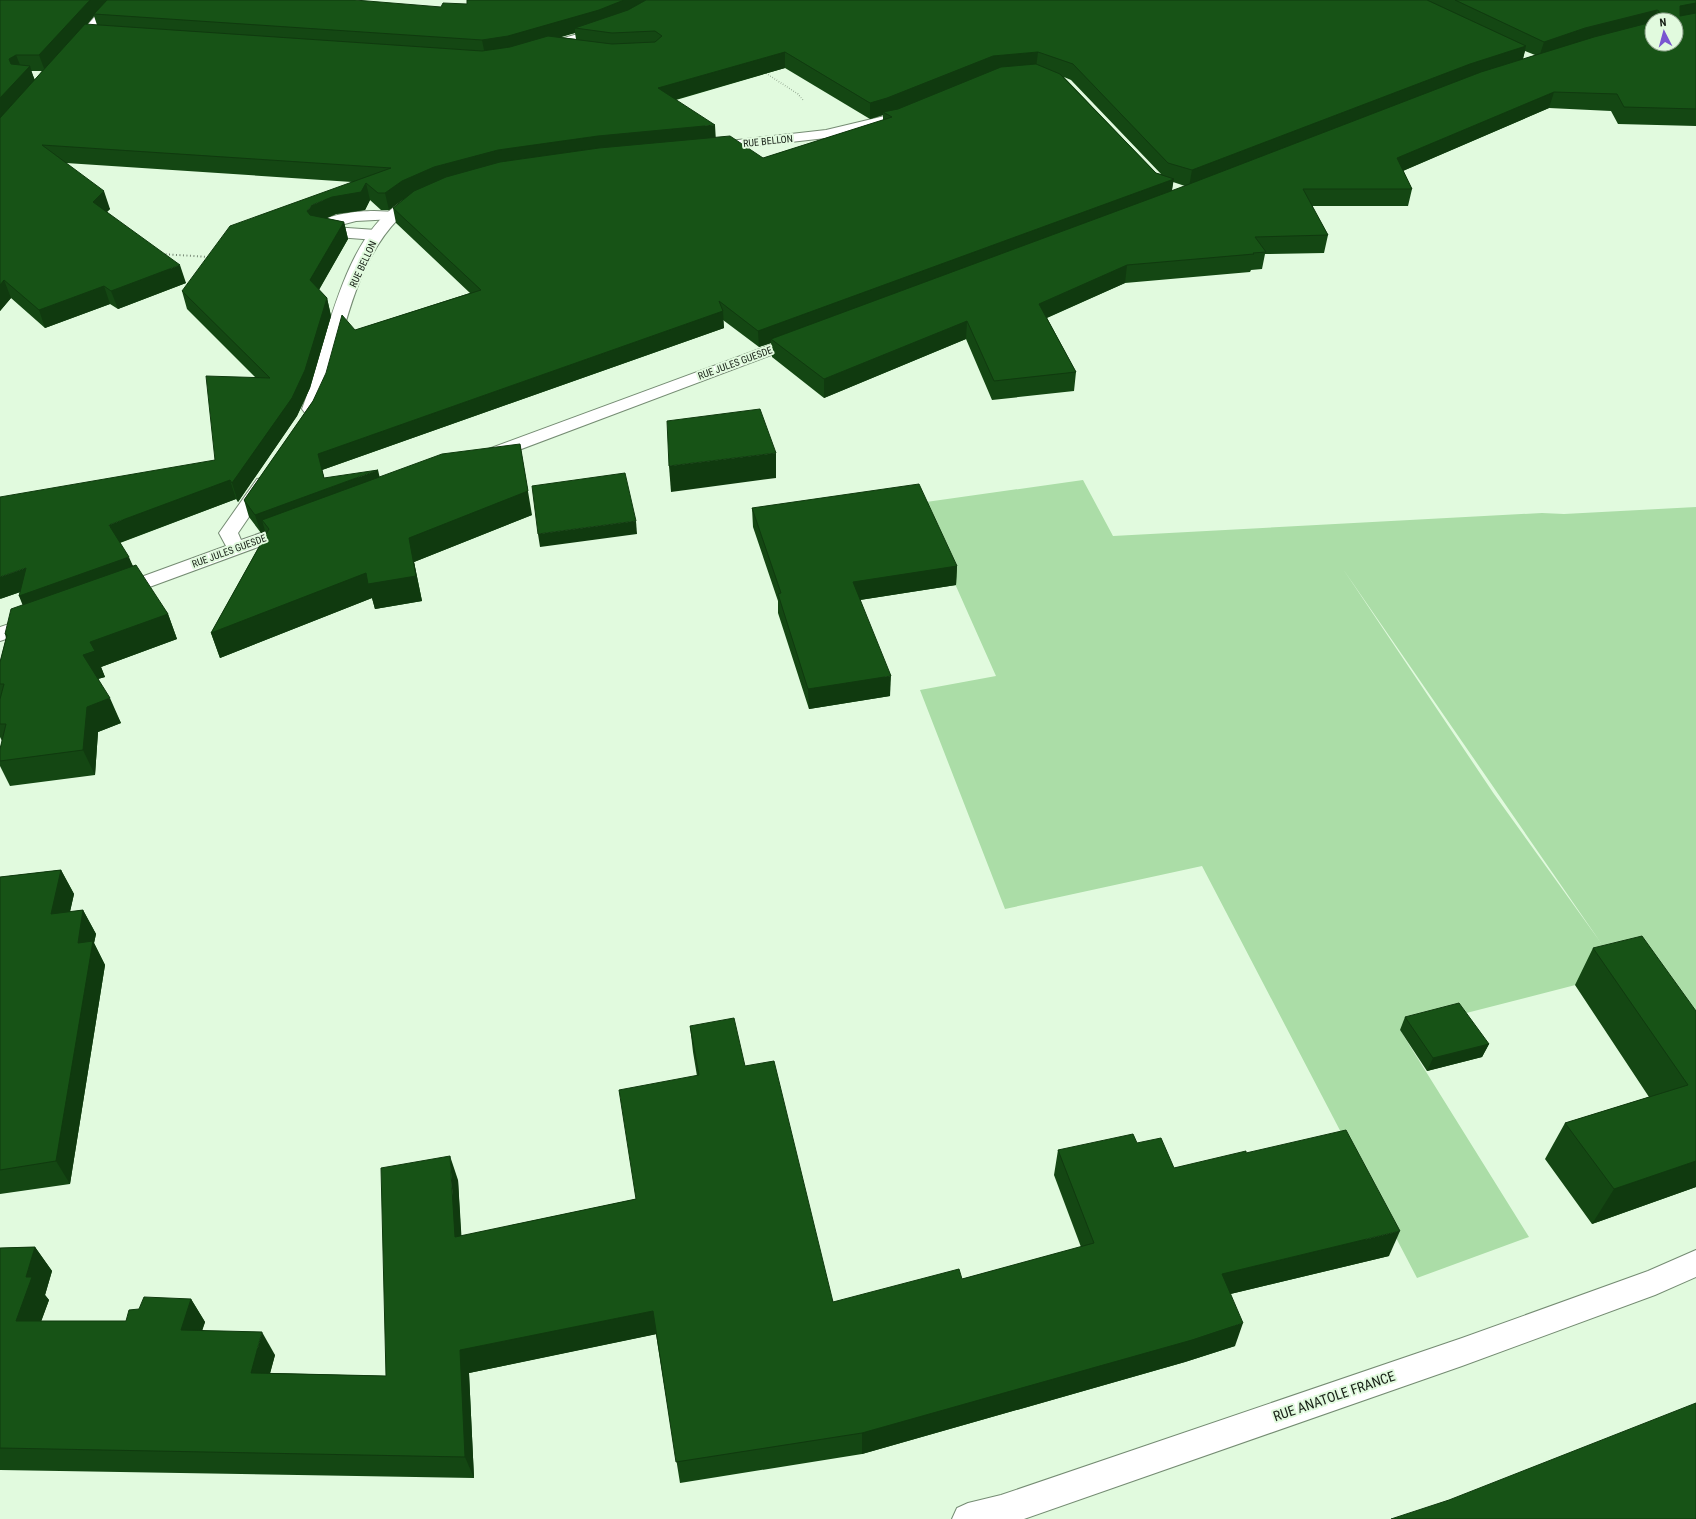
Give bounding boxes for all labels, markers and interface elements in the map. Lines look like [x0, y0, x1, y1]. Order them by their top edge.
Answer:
north arrow [1644, 12, 1684, 52]
text: N [1659, 16, 1667, 29]
street label: RUE BELLON [743, 133, 793, 149]
street label: RUE BELLON [347, 239, 379, 289]
street label: RUE JULES GUESDE [696, 344, 774, 382]
street label: RUE JULES GUESDE [190, 532, 268, 570]
street label: RUE ANATOLE FRANCE [1271, 1368, 1397, 1424]

